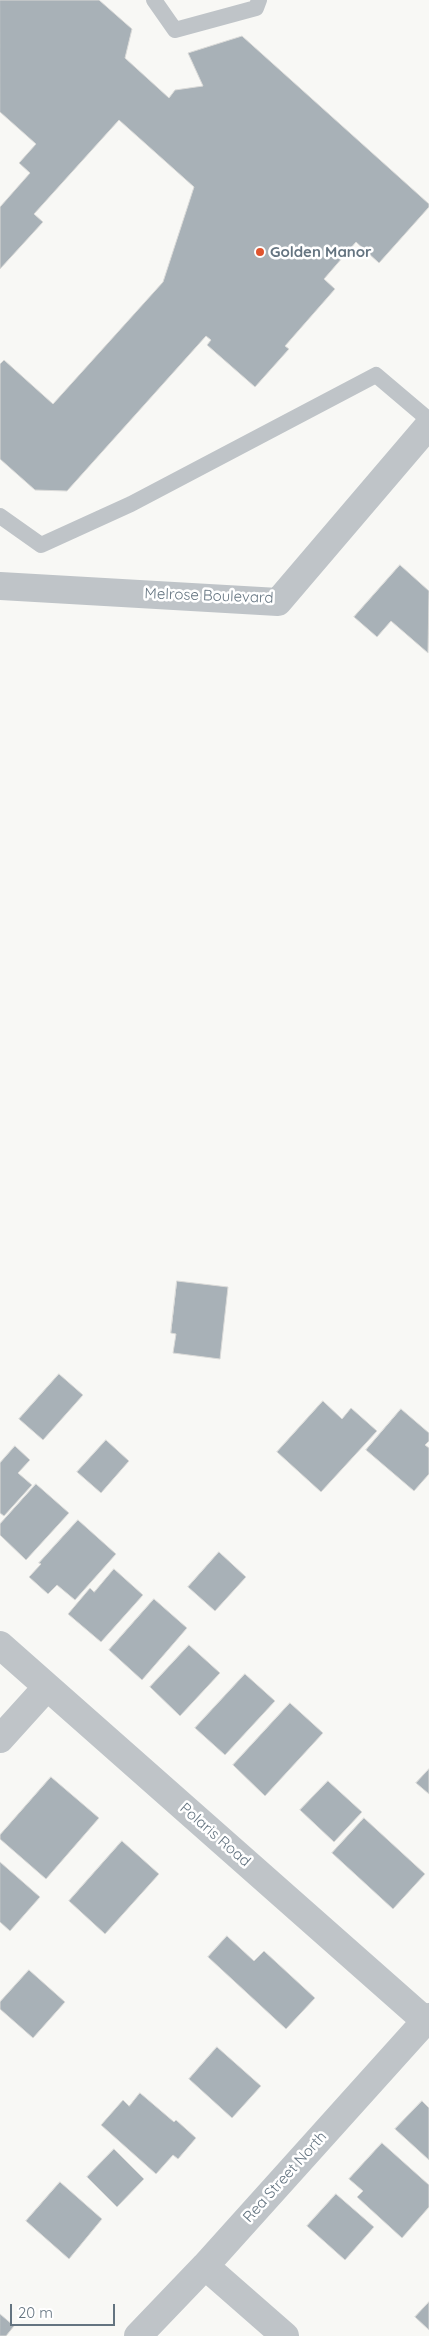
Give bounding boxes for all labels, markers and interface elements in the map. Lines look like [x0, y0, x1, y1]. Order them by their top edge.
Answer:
place label: Golden Manor [270, 243, 372, 261]
marker: Golden Manor [254, 246, 266, 258]
street label: Melrose Boulevard [144, 585, 274, 607]
street label: Polaris Road [176, 1799, 254, 1871]
street label: Rea Street North [239, 2128, 331, 2226]
scale bar [12, 2294, 118, 2326]
text: 20 m [18, 2303, 53, 2322]

